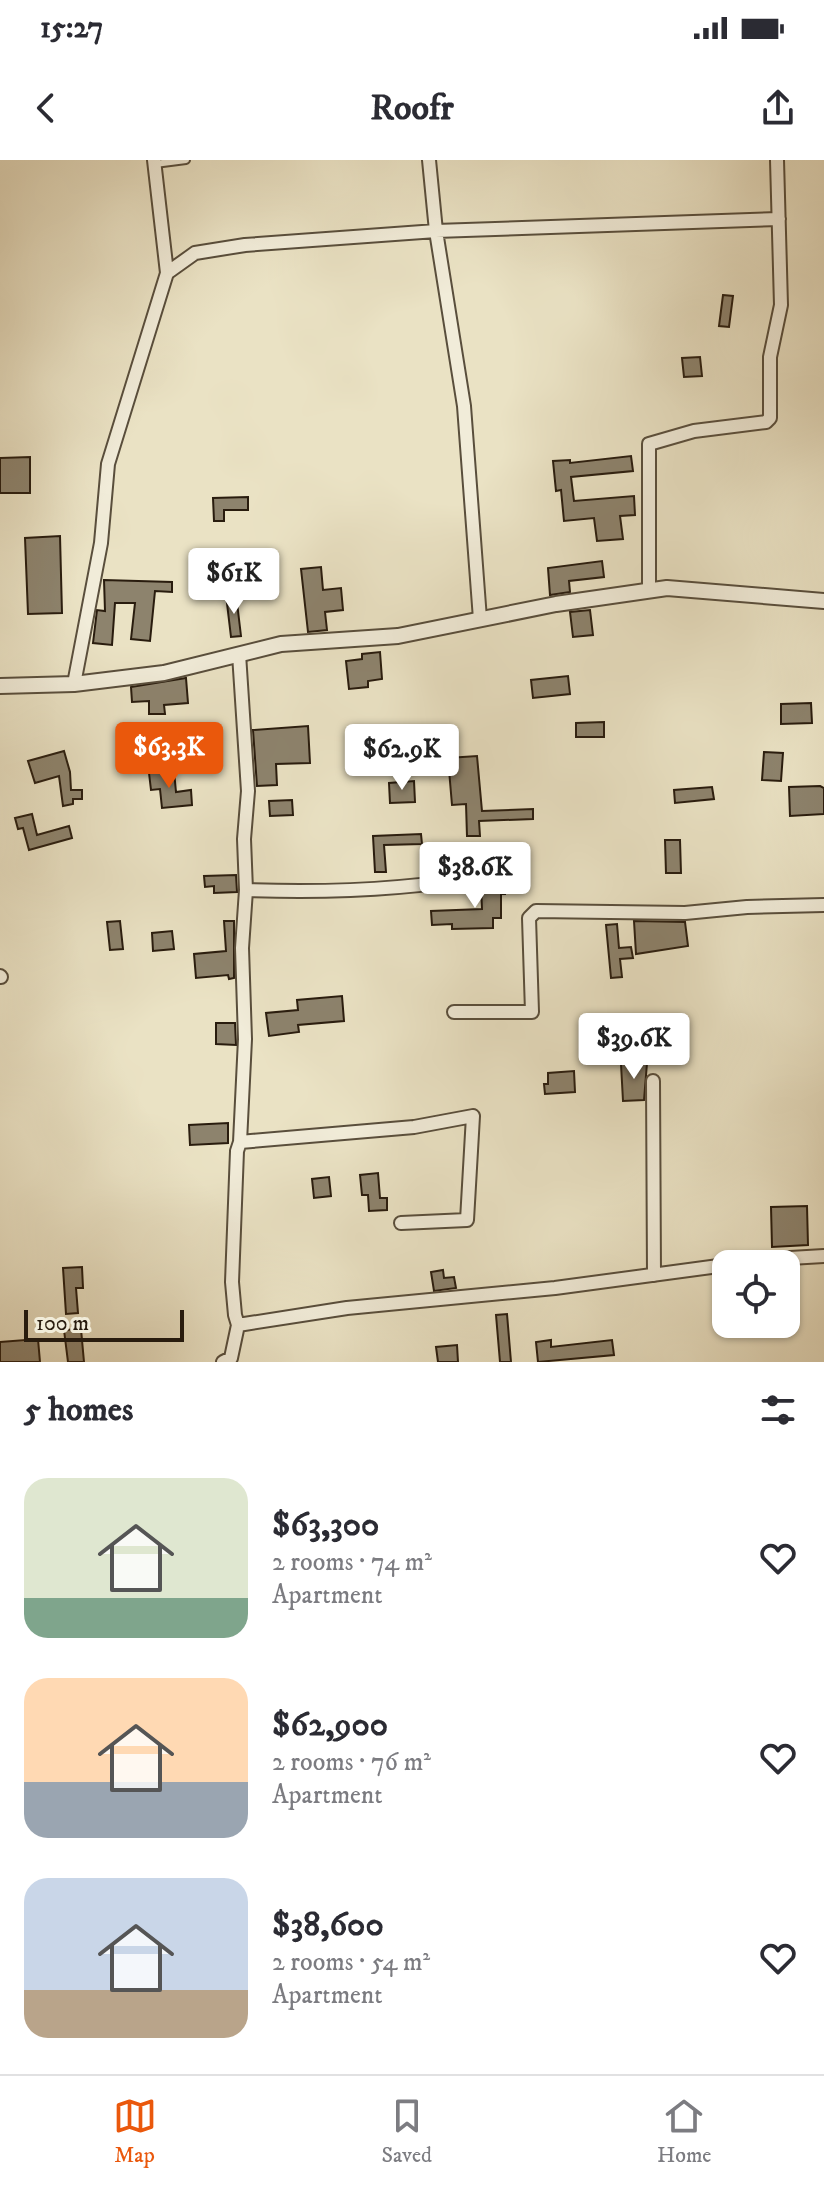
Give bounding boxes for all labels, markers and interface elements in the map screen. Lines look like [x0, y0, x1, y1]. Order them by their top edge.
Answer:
text: 15:27 [40, 10, 103, 47]
icon: back [24, 86, 68, 130]
text: Roofr [370, 86, 454, 131]
icon: share [756, 86, 800, 130]
pin: $61K [187, 548, 281, 616]
text: $61K [206, 557, 262, 590]
pin: $63.3K [104, 722, 234, 790]
pin: $62.9K [337, 724, 467, 792]
text: $63.3K [133, 731, 205, 764]
text: $62.9K [363, 733, 441, 766]
pin: $38.6K [410, 842, 540, 910]
text: $38.6K [438, 851, 512, 884]
pin: $39.6K [569, 1013, 699, 1081]
text: $39.6K [597, 1022, 671, 1055]
map controls [712, 1250, 800, 1338]
button: locate [712, 1250, 800, 1338]
scale bar [24, 1306, 184, 1342]
text: 100 m [36, 1310, 89, 1337]
icon: filters [756, 1388, 800, 1432]
text: 5 homes [24, 1389, 133, 1431]
text: $63,300 [272, 1504, 379, 1546]
icon: home [88, 1510, 184, 1606]
icon: heart [756, 1536, 800, 1580]
text: 2 rooms · 74 m² [272, 1546, 432, 1579]
text: Apartment [272, 1579, 383, 1612]
text: $62,900 [272, 1704, 388, 1746]
icon: home [88, 1710, 184, 1806]
icon: heart [756, 1736, 800, 1780]
text: 2 rooms · 76 m² [272, 1746, 431, 1779]
text: Apartment [272, 1779, 383, 1812]
text: $38,600 [272, 1904, 384, 1946]
icon: home [88, 1910, 184, 2006]
icon: heart [756, 1936, 800, 1980]
text: 2 rooms · 54 m² [272, 1946, 430, 1979]
text: Apartment [272, 1979, 383, 2012]
tab: Map [113, 2094, 157, 2169]
tab: Saved [382, 2094, 432, 2169]
tab: Home [657, 2094, 711, 2169]

